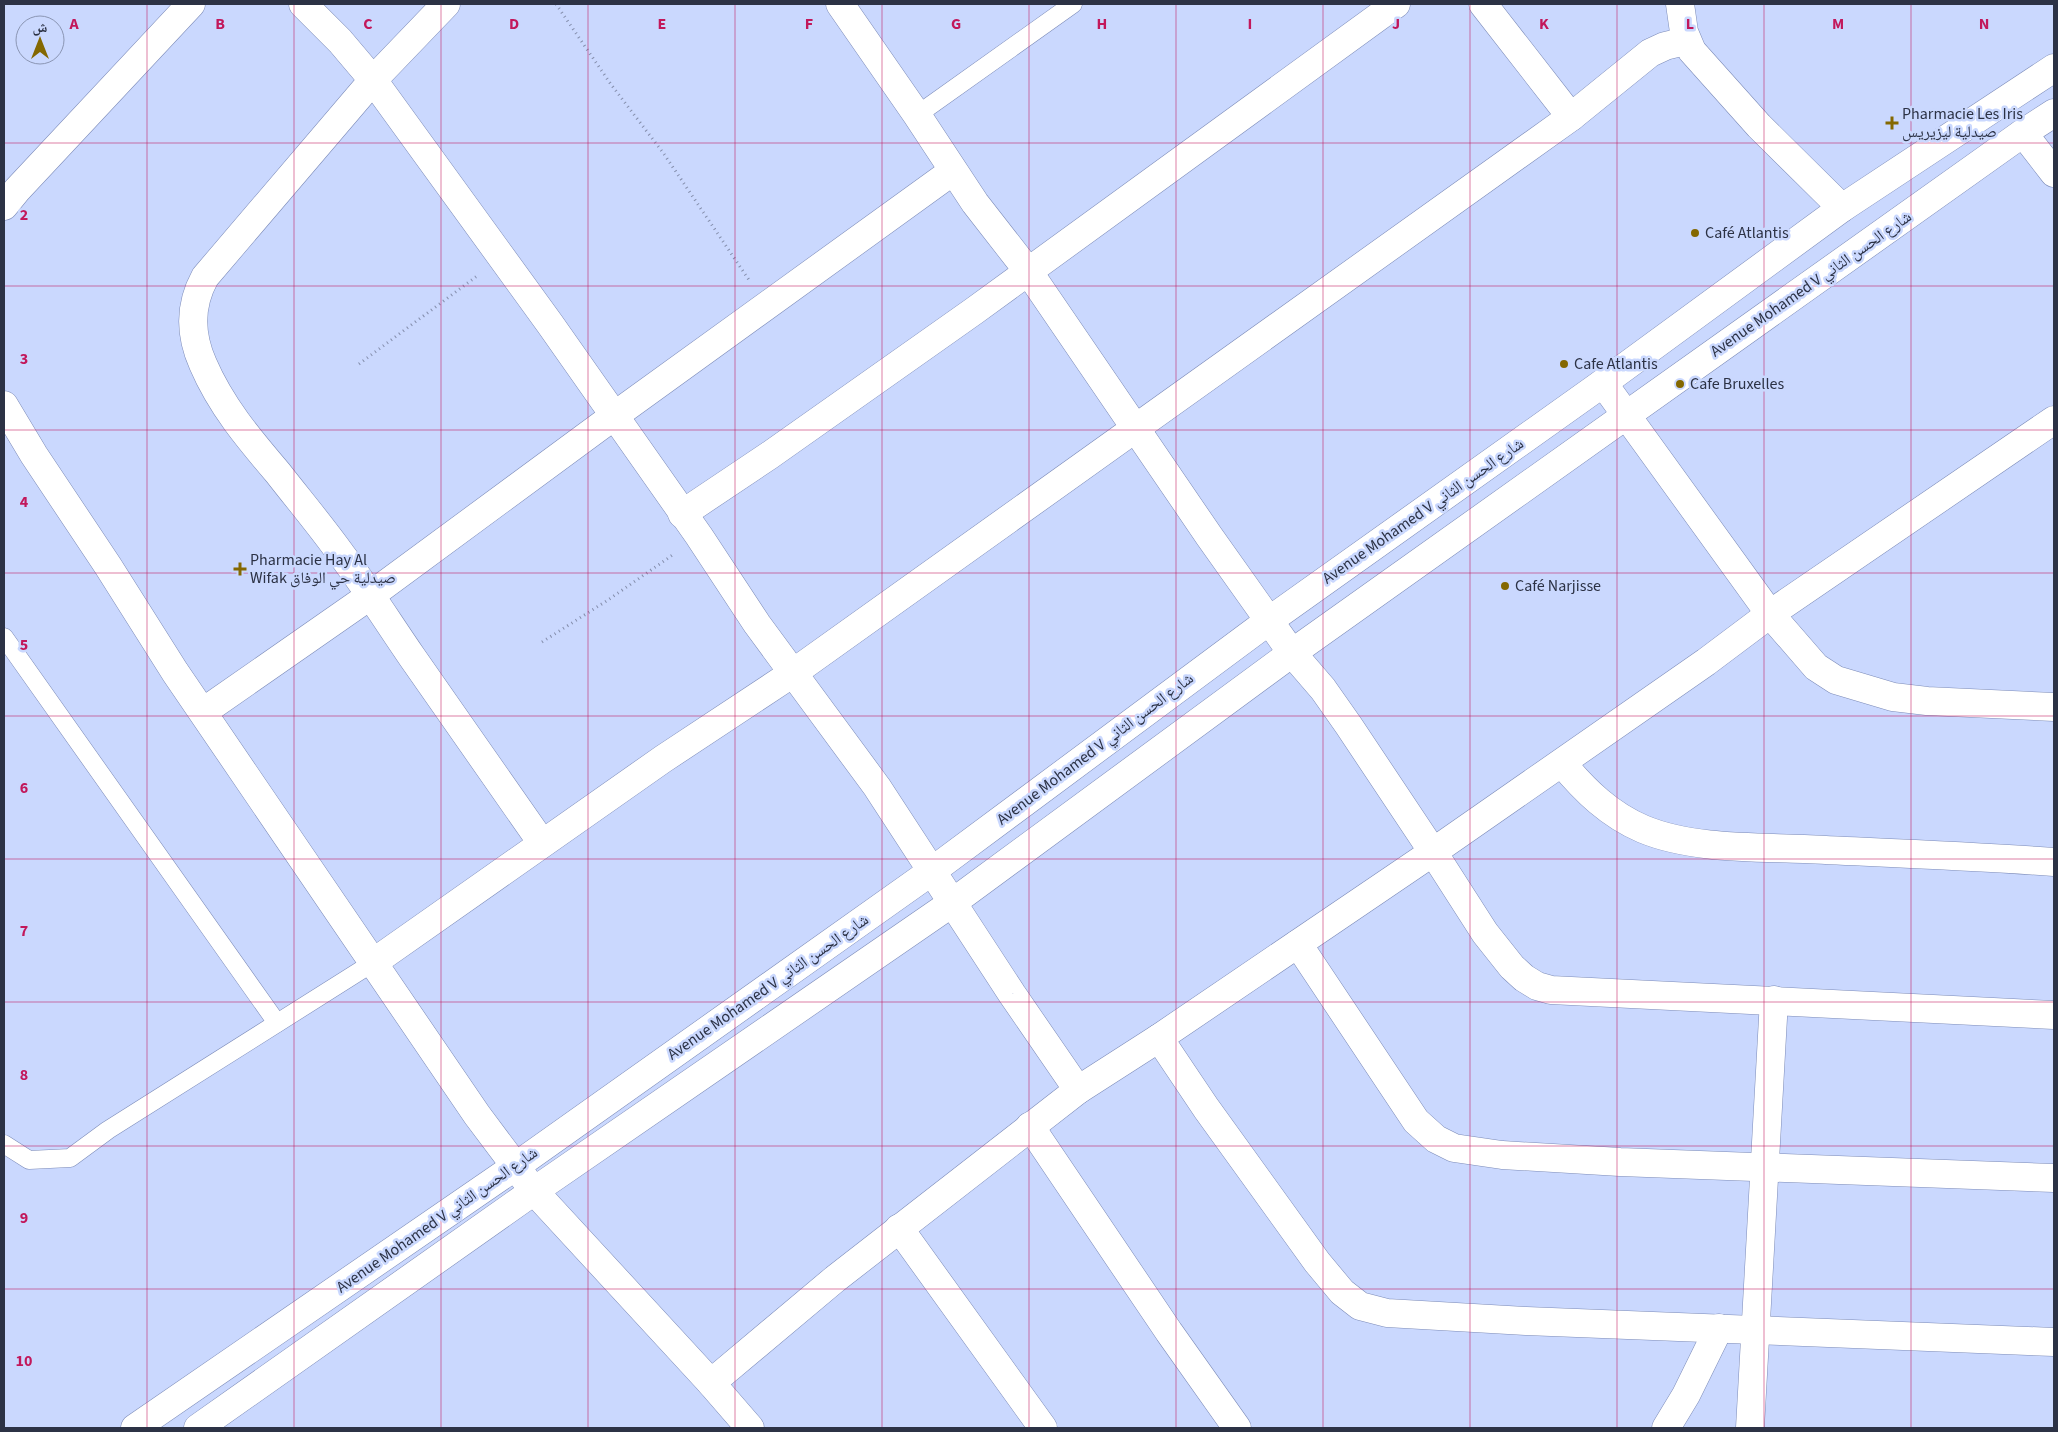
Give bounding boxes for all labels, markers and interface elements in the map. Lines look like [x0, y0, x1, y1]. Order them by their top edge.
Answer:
text: A [68, 13, 79, 35]
text: B [215, 13, 225, 35]
text: C [363, 13, 373, 35]
text: D [509, 13, 519, 35]
text: E [658, 13, 666, 35]
text: F [805, 13, 813, 35]
text: G [951, 13, 961, 35]
text: H [1097, 13, 1107, 35]
text: I [1248, 13, 1252, 35]
text: J [1392, 13, 1400, 35]
text: K [1539, 13, 1549, 35]
text: L [1686, 13, 1694, 35]
text: M [1832, 13, 1844, 35]
text: N [1979, 13, 1989, 35]
north arrow [15, 15, 65, 65]
text: ش [33, 18, 48, 38]
place label: Pharmacie Les Iris صيدلية ليزيريس [1902, 103, 2023, 143]
marker: Pharmacie Les Iris صيدلية ليزيريس [1886, 117, 1898, 129]
text: 2 [20, 204, 28, 226]
street label: Avenue Mohamed V شارع الحسن الثاني [1706, 206, 1917, 363]
place label: Café Atlantis [1705, 222, 1789, 244]
marker: Café Atlantis [1689, 227, 1701, 239]
text: 3 [20, 348, 28, 370]
place label: Cafe Atlantis [1574, 353, 1658, 375]
marker: Cafe Atlantis [1558, 358, 1570, 370]
place label: Cafe Bruxelles [1690, 373, 1784, 395]
marker: Cafe Bruxelles [1674, 378, 1686, 390]
street label: Avenue Mohamed V شارع الحسن الثاني [1318, 433, 1529, 590]
text: 4 [20, 491, 29, 513]
place label: Pharmacie Hay Al Wifak صيدلية حي الوفاق [250, 549, 396, 590]
marker: Pharmacie Hay Al Wifak صيدلية حي الوفاق [234, 563, 246, 575]
place label: Café Narjisse [1515, 575, 1601, 597]
marker: Café Narjisse [1499, 580, 1511, 592]
text: 5 [20, 634, 28, 656]
street label: Avenue Mohamed V شارع الحسن الثاني [992, 668, 1199, 831]
text: 6 [20, 777, 28, 799]
street label: Avenue Mohamed V شارع الحسن الثاني [663, 909, 874, 1066]
text: 7 [20, 920, 28, 942]
text: 8 [20, 1064, 28, 1086]
street label: Avenue Mohamed V شارع الحسن الثاني [332, 1142, 543, 1299]
text: 9 [20, 1207, 28, 1229]
text: 10 [16, 1350, 32, 1372]

